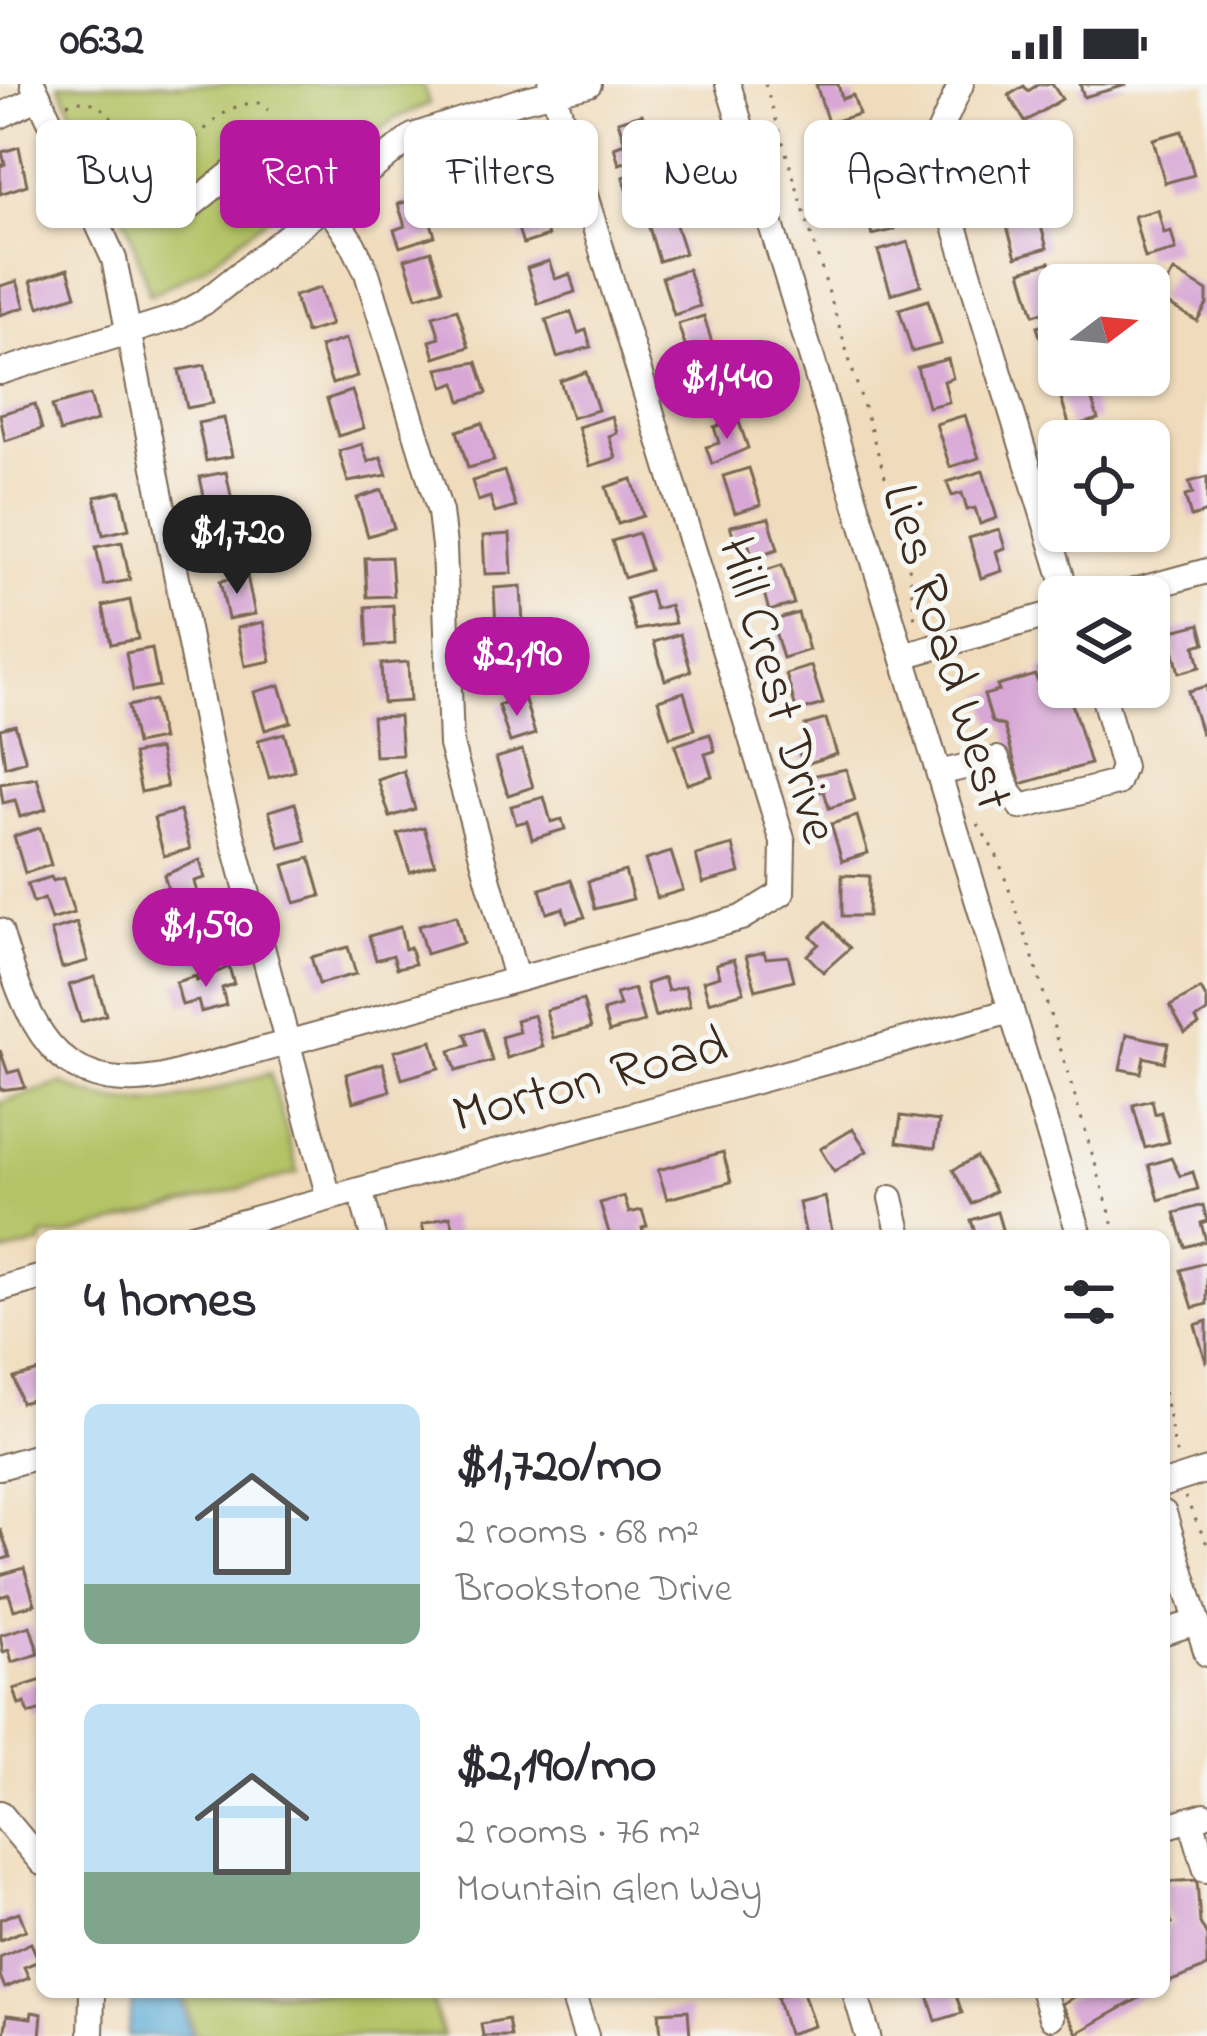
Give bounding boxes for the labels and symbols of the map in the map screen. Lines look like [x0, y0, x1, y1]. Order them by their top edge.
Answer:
north arrow [1038, 264, 1170, 396]
pin: $1,440 [629, 340, 825, 442]
street label: Lies Road West [858, 475, 1031, 821]
pin: $1,720 [139, 495, 335, 597]
street label: Hill Crest Drive [694, 528, 856, 854]
pin: $2,190 [419, 617, 615, 719]
pin: $1,590 [108, 888, 304, 990]
street label: Morton Road [445, 1009, 737, 1157]

